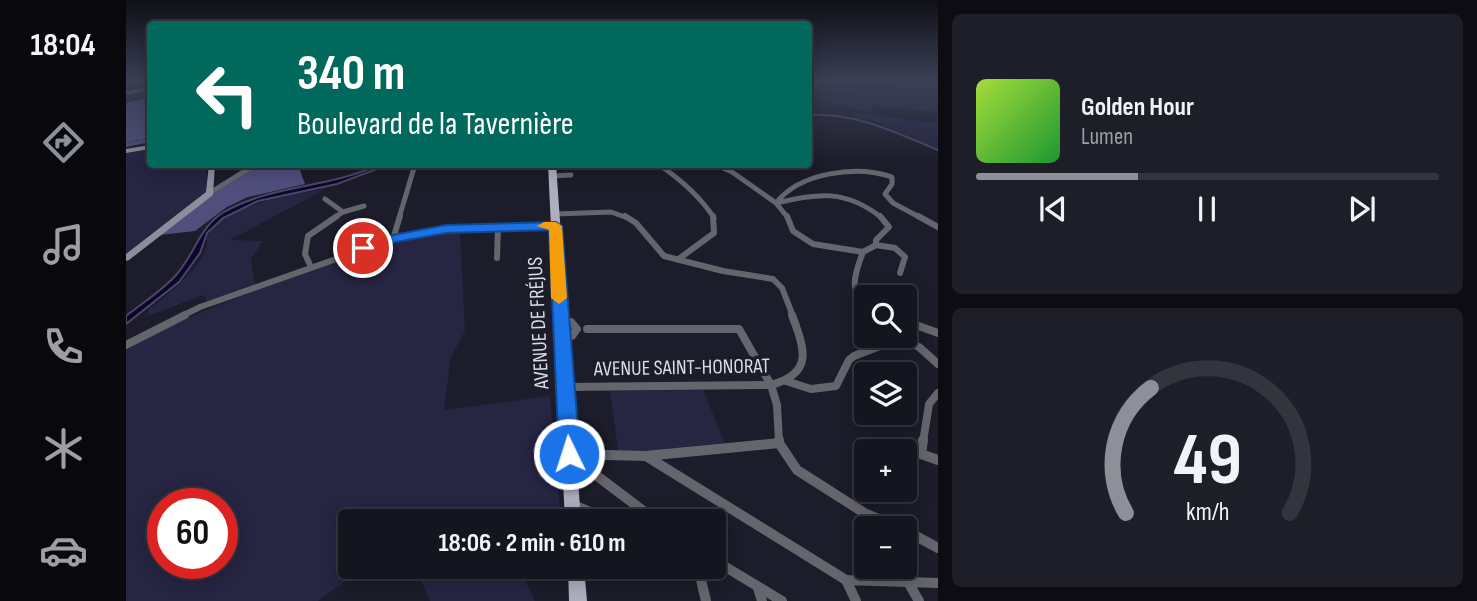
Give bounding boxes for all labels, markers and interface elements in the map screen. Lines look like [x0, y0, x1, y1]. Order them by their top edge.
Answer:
text: 18:04 [31, 26, 95, 65]
text: 340 m [297, 45, 405, 104]
icon: left [182, 49, 273, 140]
text: Golden Hour [1081, 92, 1194, 123]
text: Boulevard de la Tavernière [297, 105, 574, 144]
icon: directions [39, 118, 88, 167]
text: Lumen [1081, 123, 1133, 151]
icon: previous [1034, 190, 1072, 228]
icon: pause [1188, 190, 1226, 228]
icon: next [1343, 190, 1381, 228]
pin [333, 218, 393, 278]
icon: music [39, 220, 88, 269]
icon: arrive [344, 229, 382, 267]
street label: AVENUE DE FRÉJUS [523, 256, 554, 391]
map controls [854, 285, 917, 579]
button: search [854, 285, 917, 348]
icon: phone [39, 322, 88, 371]
street label: AVENUE SAINT-HONORAT [593, 353, 771, 382]
button: layers [854, 362, 917, 425]
position arrow [532, 417, 606, 491]
text: 49 [1173, 418, 1242, 506]
icon: climate [39, 424, 88, 473]
button: + [854, 439, 917, 502]
speed limit sign: 60 [147, 488, 238, 579]
text: km/h [1186, 497, 1229, 528]
button: − [854, 516, 917, 579]
icon: car [39, 526, 88, 575]
text: 18:06 · 2 min · 610 m [438, 528, 626, 559]

